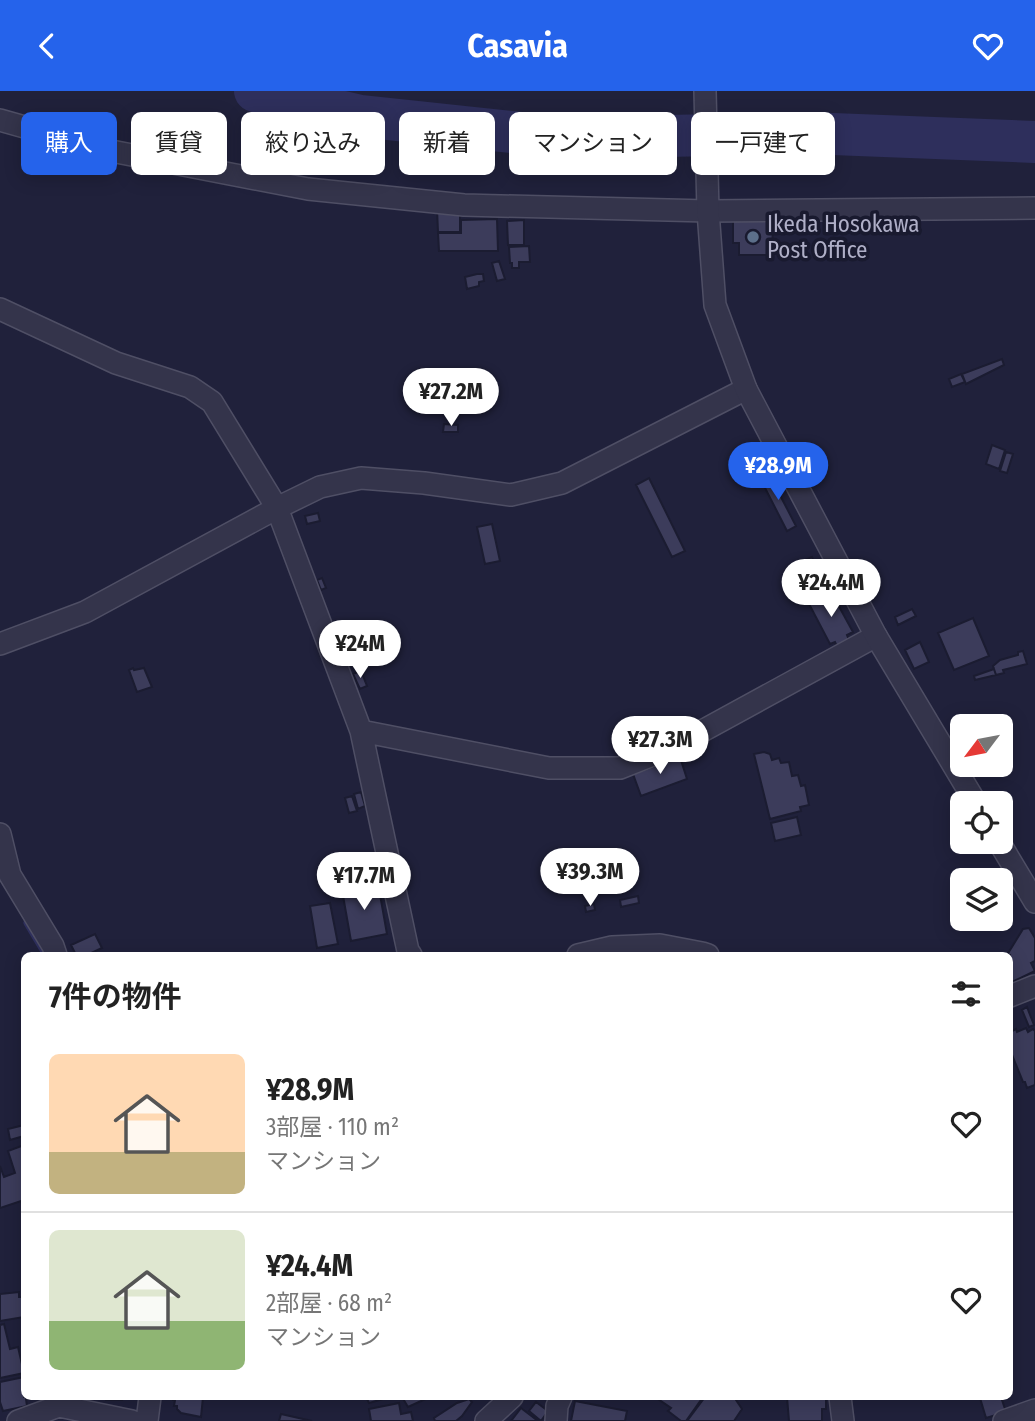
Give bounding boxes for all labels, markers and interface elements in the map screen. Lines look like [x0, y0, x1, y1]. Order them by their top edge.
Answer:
icon: back [28, 27, 66, 65]
text: Casavia [467, 27, 568, 65]
icon: heart [969, 27, 1007, 65]
chip: 購入 [21, 112, 117, 175]
chip: 賃貸 [131, 112, 227, 175]
chip: 絞り込み [241, 112, 385, 175]
chip: 新着 [399, 112, 495, 175]
chip: マンション [509, 112, 677, 175]
chip: 一戸建て [691, 112, 835, 175]
place label: Ikeda Hosokawa Post Office [767, 210, 919, 264]
marker: Ikeda Hosokawa Post Office [745, 229, 761, 245]
pin: ¥27.2M [394, 369, 508, 428]
text: ¥27.2M [419, 377, 483, 405]
pin: ¥28.9M [721, 443, 835, 502]
text: ¥28.9M [744, 451, 812, 479]
pin: ¥24.4M [774, 559, 888, 619]
text: ¥24.4M [798, 568, 864, 596]
pin: ¥24M [319, 621, 401, 680]
text: ¥24M [335, 629, 385, 657]
north arrow [950, 714, 1013, 777]
map controls [950, 714, 1013, 931]
pin: ¥27.3M [603, 717, 717, 776]
text: ¥27.3M [628, 725, 692, 753]
button: locate [950, 791, 1013, 854]
pin: ¥39.3M [533, 849, 647, 908]
pin: ¥17.7M [307, 853, 421, 912]
text: ¥39.3M [556, 857, 624, 885]
text: ¥17.7M [333, 861, 395, 889]
button: layers [950, 868, 1013, 931]
icon: filters [947, 975, 985, 1013]
text: 7件の物件 [49, 979, 182, 1015]
text: ¥28.9M [266, 1072, 354, 1108]
icon: home [105, 1082, 189, 1166]
icon: heart [947, 1105, 985, 1143]
text: 3部屋 · 110 m² [266, 1113, 399, 1141]
text: マンション [266, 1147, 381, 1175]
text: ¥24.4M [266, 1248, 353, 1284]
icon: home [105, 1258, 189, 1342]
icon: heart [947, 1281, 985, 1319]
text: 2部屋 · 68 m² [266, 1289, 392, 1317]
text: マンション [266, 1323, 381, 1351]

